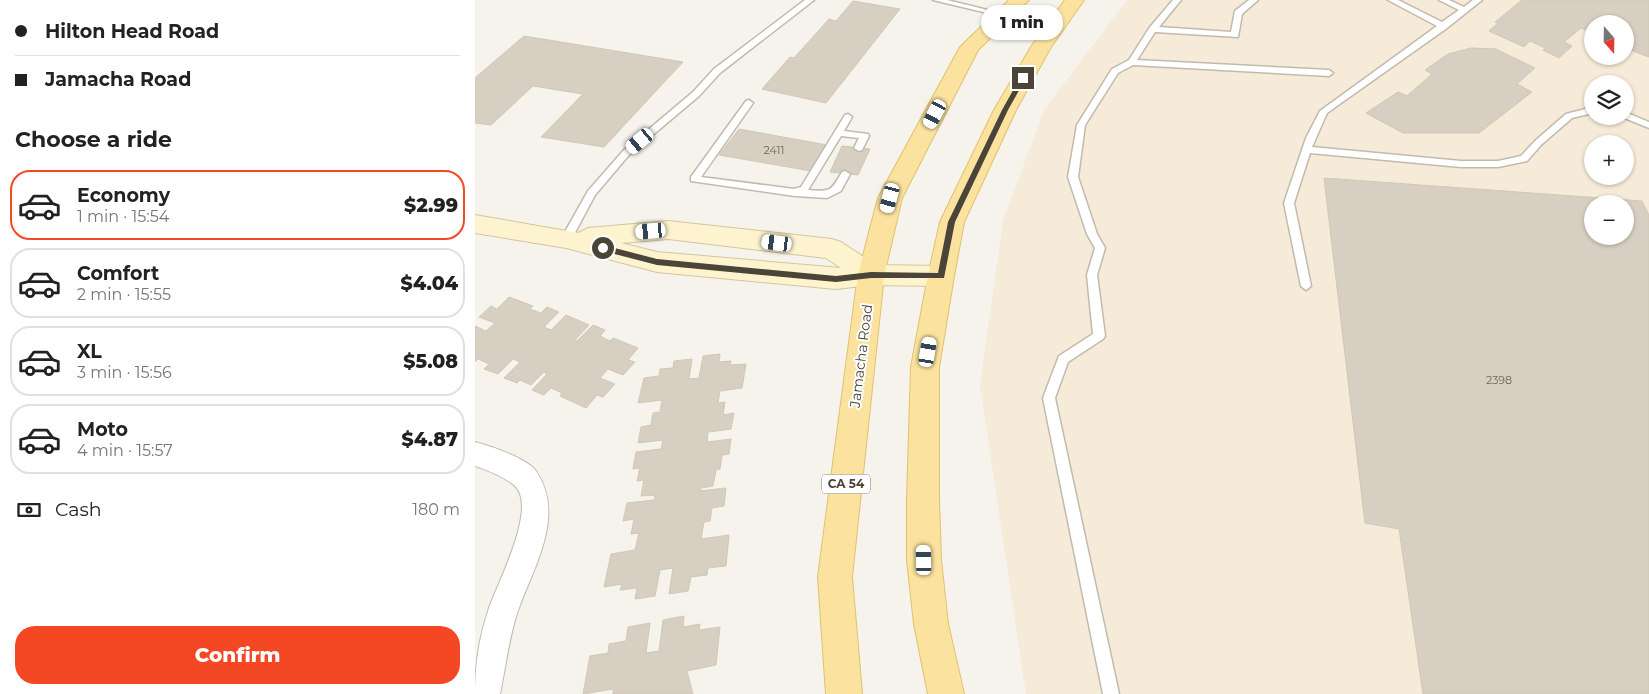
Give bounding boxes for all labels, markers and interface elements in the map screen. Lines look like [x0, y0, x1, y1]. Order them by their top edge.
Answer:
callout: 1 min [982, 5, 1064, 40]
text: 1 min [1000, 13, 1044, 32]
north arrow [1584, 15, 1634, 65]
map controls [1584, 15, 1634, 245]
text: Hilton Head Road [45, 20, 219, 43]
route end [1012, 67, 1034, 89]
text: Jamacha Road [45, 68, 191, 91]
button: layers [1584, 75, 1634, 125]
car [921, 97, 948, 131]
text: Choose a ride [15, 126, 172, 153]
car [623, 126, 656, 156]
button: + [1584, 135, 1634, 185]
house number: 2411 [764, 143, 784, 157]
car [878, 182, 901, 214]
icon: car [17, 183, 62, 228]
text: Economy [77, 184, 170, 207]
text: $2.99 [404, 194, 458, 217]
button: − [1584, 195, 1634, 245]
text: 1 min · 15:54 [77, 207, 169, 226]
car [635, 222, 666, 240]
car [761, 234, 792, 252]
route start [592, 237, 614, 259]
icon: car [17, 261, 62, 306]
text: Comfort [77, 262, 159, 285]
text: $4.04 [400, 272, 458, 295]
text: 2 min · 15:55 [77, 285, 171, 304]
street label: Jamacha Road [846, 303, 876, 410]
car [918, 336, 937, 368]
icon: car [17, 339, 62, 384]
text: XL [77, 340, 102, 363]
text: $5.08 [403, 350, 458, 373]
text: 3 min · 15:56 [77, 363, 172, 382]
house number: 2398 [1486, 373, 1512, 387]
icon: car [17, 417, 62, 462]
text: Moto [77, 418, 128, 441]
text: $4.87 [402, 428, 458, 451]
text: 4 min · 15:57 [77, 441, 173, 460]
road number: CA 54 [822, 474, 870, 494]
icon: cash [15, 496, 43, 524]
text: Cash [55, 498, 102, 521]
text: 180 m [412, 500, 460, 519]
car [916, 545, 931, 575]
button: Confirm [15, 626, 460, 684]

